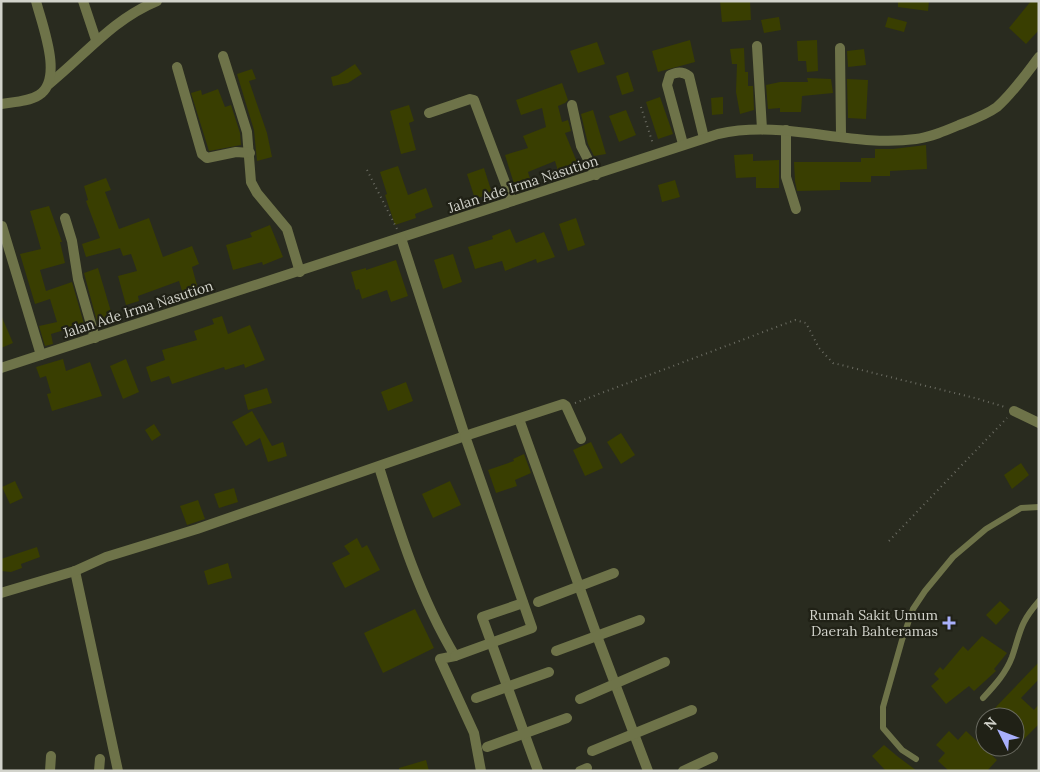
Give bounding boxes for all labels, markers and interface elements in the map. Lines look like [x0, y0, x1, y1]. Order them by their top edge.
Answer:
street label: Jalan Ade Irma Nasution [445, 151, 601, 217]
street label: Jalan Ade Irma Nasution [60, 276, 216, 342]
place label: Rumah Sakit Umum Daerah Bahteramas [809, 606, 938, 640]
marker: Rumah Sakit Umum Daerah Bahteramas [942, 616, 956, 630]
north arrow [975, 707, 1025, 757]
text: N [980, 713, 1001, 733]

